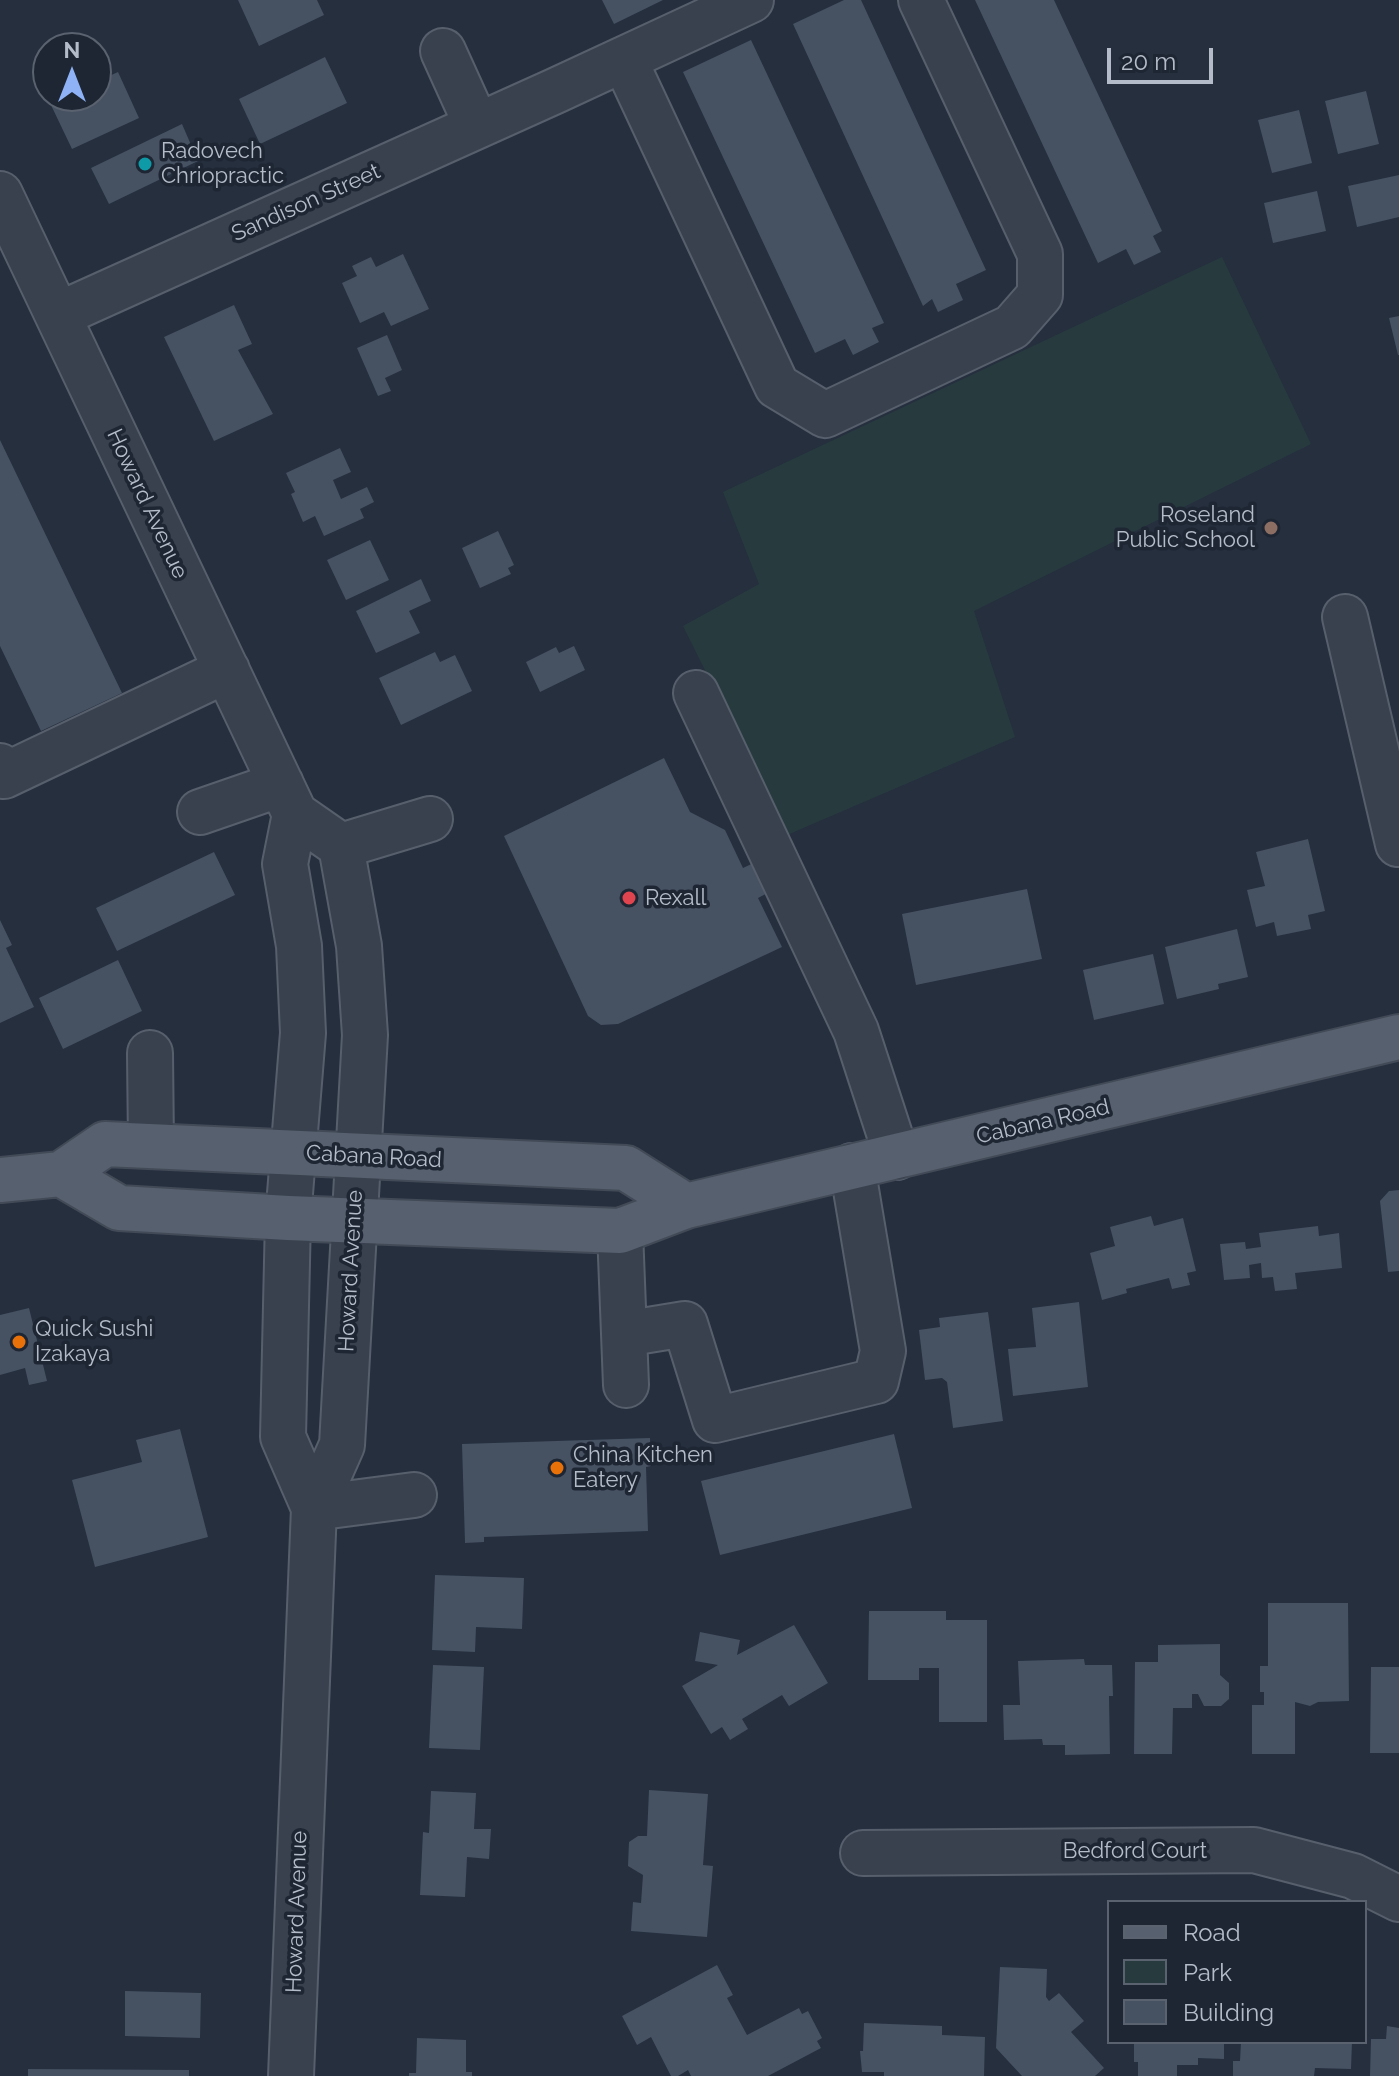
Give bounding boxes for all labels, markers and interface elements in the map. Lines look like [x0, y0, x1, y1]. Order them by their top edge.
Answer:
north arrow [32, 32, 112, 112]
scale bar [1111, 32, 1217, 82]
text: N [64, 37, 80, 63]
text: 20 m [1121, 47, 1176, 76]
place label: Radovech Chriopractic [161, 138, 284, 190]
marker: Radovech Chriopractic [136, 155, 154, 173]
street label: Sandison Street [228, 158, 384, 248]
street label: Howard Avenue [101, 425, 193, 583]
place label: Roseland Public School [1116, 502, 1255, 554]
marker: Roseland Public School [1262, 519, 1280, 537]
place label: Rexall [645, 885, 706, 911]
marker: Rexall [620, 889, 638, 907]
street label: Cabana Road [974, 1094, 1112, 1150]
street label: Cabana Road [305, 1140, 443, 1174]
street label: Howard Avenue [334, 1189, 368, 1353]
place label: Quick Sushi Izakaya [35, 1316, 153, 1368]
marker: Quick Sushi Izakaya [10, 1333, 28, 1351]
place label: China Kitchen Eatery [573, 1442, 713, 1494]
marker: China Kitchen Eatery [548, 1459, 566, 1477]
street label: Howard Avenue [281, 1830, 313, 1994]
street label: Bedford Court [1063, 1838, 1207, 1864]
legend [1107, 1900, 1367, 2044]
text: Road [1183, 1918, 1241, 1947]
text: Park [1183, 1958, 1232, 1987]
text: Building [1183, 1998, 1274, 2027]

